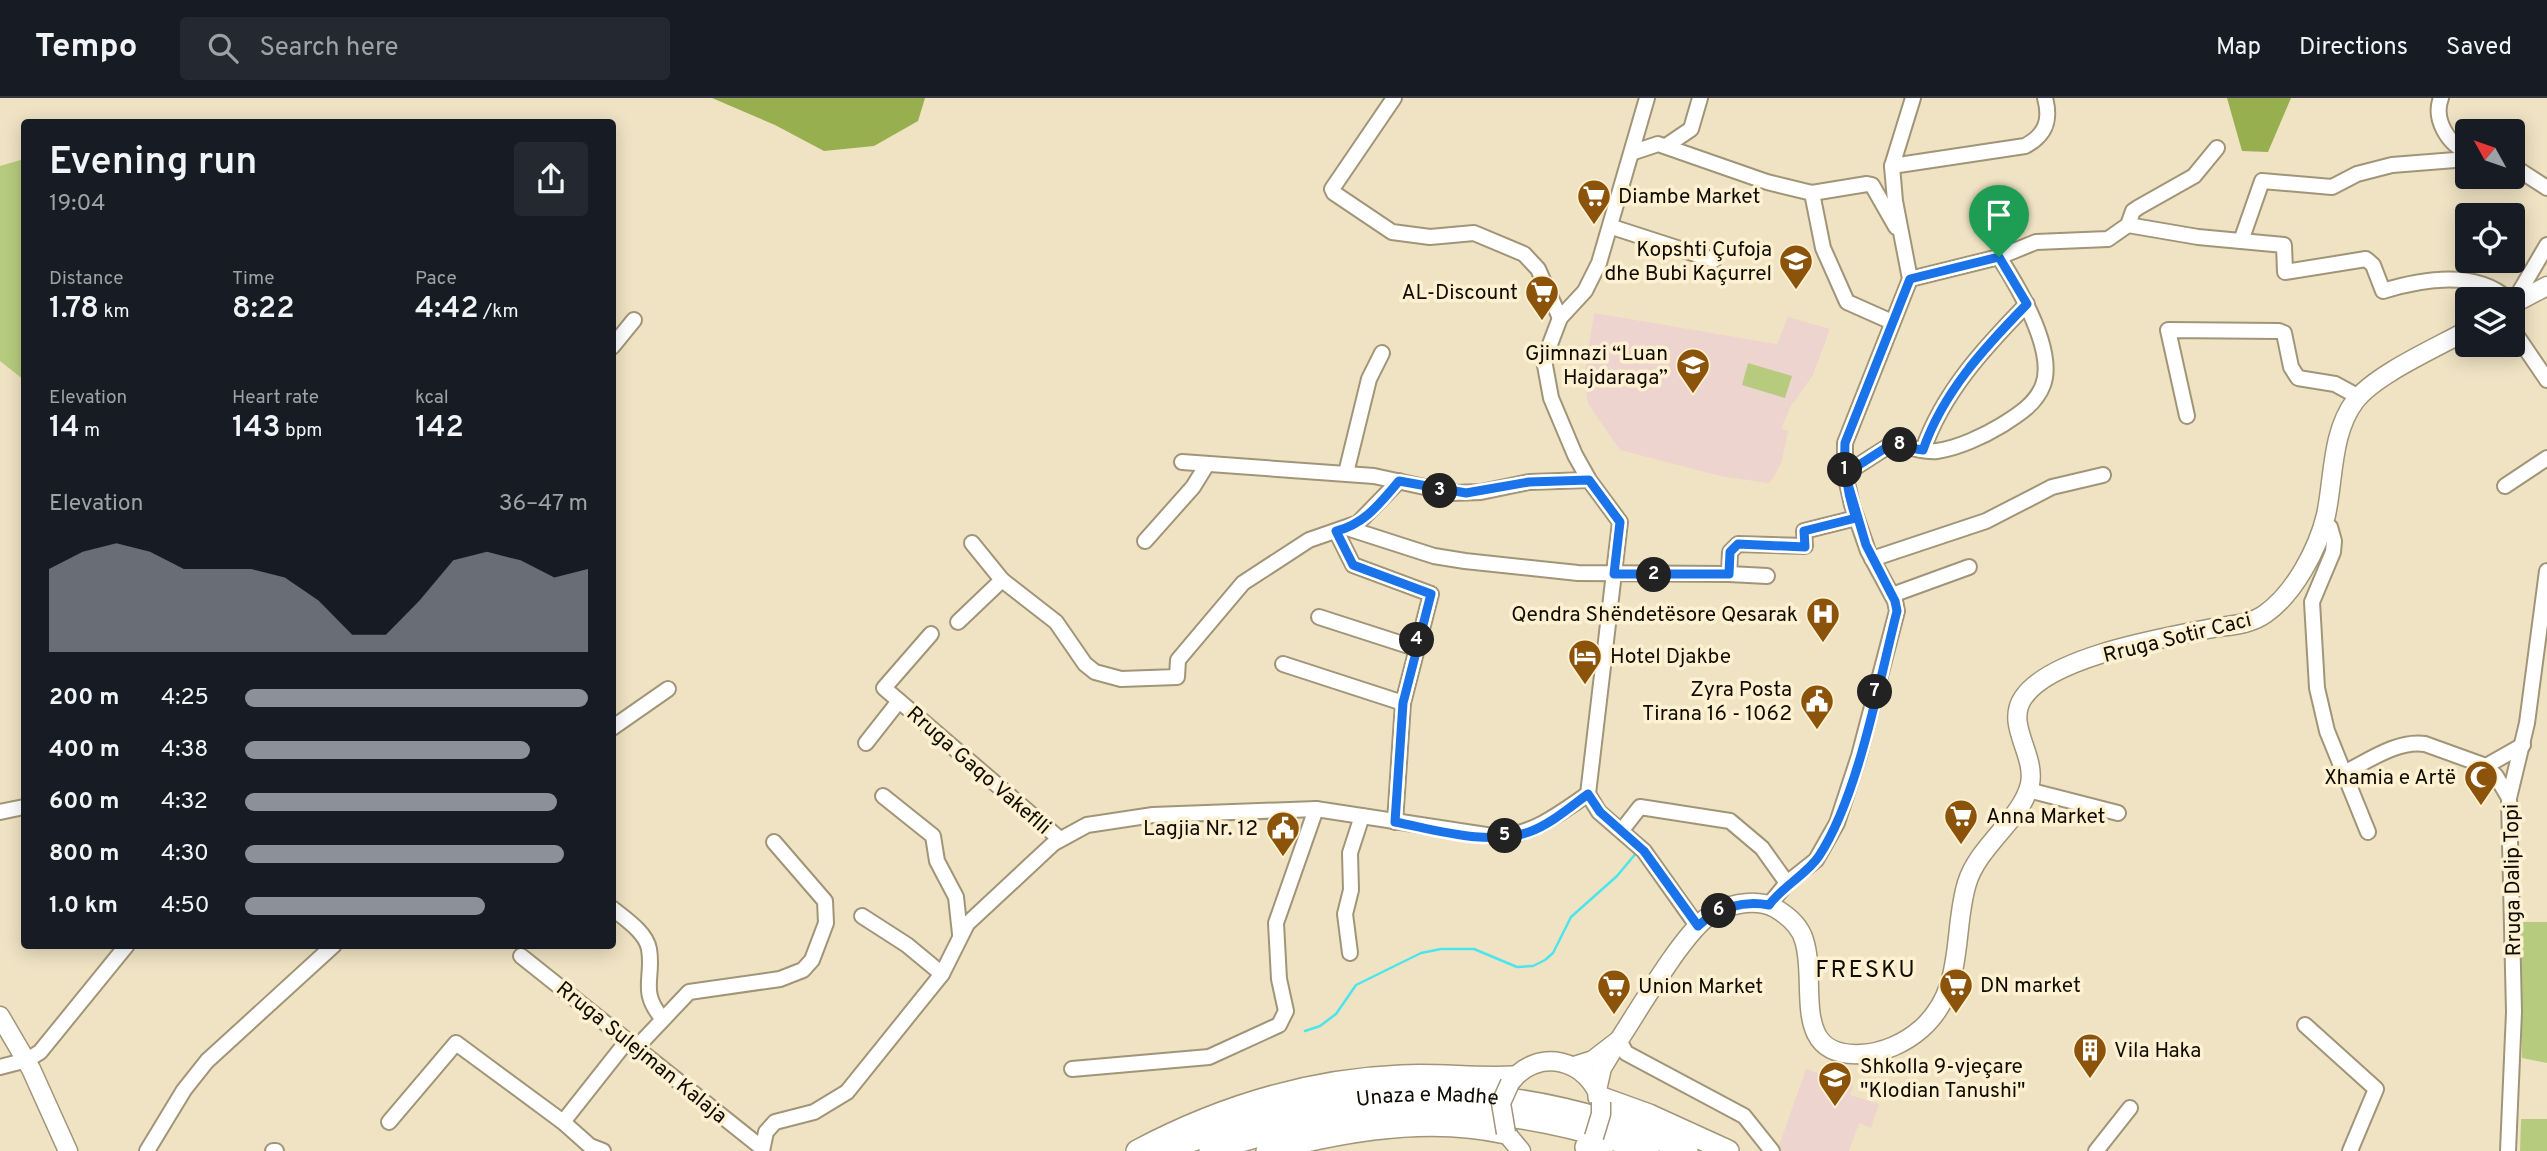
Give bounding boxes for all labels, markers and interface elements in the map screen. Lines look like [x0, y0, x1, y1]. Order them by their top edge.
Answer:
search box [180, 17, 670, 80]
text: Tempo [35, 27, 138, 69]
icon: search [204, 29, 242, 67]
text: Search here [260, 32, 398, 65]
text: Map [2216, 33, 2261, 63]
text: Directions [2299, 33, 2408, 63]
text: Saved [2446, 33, 2512, 63]
north arrow [2455, 119, 2525, 189]
map controls [2455, 119, 2525, 357]
text: Evening run [49, 139, 257, 188]
button: share [514, 142, 588, 216]
supermarket icon: Diambe Market [1575, 177, 1613, 226]
place label: Diambe Market [1618, 184, 1760, 211]
pin [1969, 185, 2029, 257]
text: 19:04 [49, 190, 106, 219]
icon: arrive [1980, 196, 2018, 234]
button: locate [2455, 203, 2525, 273]
place label: Kopshti Çufoja dhe Bubi Kaçurrel [1604, 237, 1772, 288]
school or university icon: Kopshti Çufoja dhe Bubi Kaçurrel [1777, 242, 1815, 291]
text: Distance [49, 267, 124, 291]
text: Time [232, 267, 275, 291]
text: Pace [415, 267, 457, 291]
supermarket icon: AL-Discount [1523, 273, 1561, 322]
place label: AL-Discount [1402, 280, 1518, 307]
button: layers [2455, 287, 2525, 357]
text: 1.78 [49, 291, 99, 328]
text: 8:22 [232, 291, 295, 328]
text: 4:42 [415, 291, 479, 328]
text: km [99, 300, 130, 324]
text: /km [479, 300, 519, 324]
place label: Gjimnazi “Luan Hajdaraga” [1525, 341, 1668, 392]
school or university icon: Gjimnazi “Luan Hajdaraga” [1674, 346, 1712, 395]
text: Elevation [49, 386, 127, 410]
text: Heart rate [232, 386, 319, 410]
text: kcal [415, 386, 449, 410]
text: 14 [49, 410, 80, 447]
text: 143 [232, 410, 281, 447]
text: 142 [415, 410, 464, 447]
text: m [80, 419, 100, 443]
text: bpm [281, 419, 322, 443]
pin: 8 [1882, 428, 1918, 462]
text: 8 [1894, 432, 1905, 456]
pin: 1 [1828, 452, 1862, 488]
text: 1 [1841, 457, 1848, 481]
pin: 3 [1422, 474, 1458, 508]
text: 3 [1434, 478, 1445, 502]
text: Elevation [49, 490, 144, 519]
text: 36–47 m [499, 490, 588, 519]
pin: 2 [1636, 558, 1672, 592]
text: 2 [1648, 562, 1659, 586]
hospital icon: Qendra Shëndetësore Qesarak [1804, 595, 1842, 644]
place label: Qendra Shëndetësore Qesarak [1511, 602, 1798, 629]
street label: Rruga Sotir Caci [2100, 607, 2254, 670]
pin: 4 [1400, 622, 1434, 658]
text: 4 [1410, 627, 1423, 651]
hotel icon: Hotel Djakbe [1566, 637, 1604, 686]
place label: Hotel Djakbe [1610, 644, 1731, 671]
pin: 7 [1857, 674, 1892, 710]
place label: Zyra Posta Tirana 16 - 1062 [1642, 677, 1792, 728]
text: 7 [1869, 679, 1880, 703]
public building icon: Zyra Posta Tirana 16 - 1062 [1798, 682, 1836, 731]
text: 200 m [49, 684, 119, 713]
text: 4:25 [161, 684, 209, 713]
street label: Rruga Gaqo Vakeflli [900, 701, 1056, 841]
text: 400 m [49, 736, 120, 765]
text: 4:38 [161, 736, 208, 765]
mosque icon: Xhamia e Artë [2462, 758, 2500, 807]
place label: Xhamia e Artë [2324, 765, 2456, 792]
text: 600 m [49, 788, 119, 817]
text: 4:32 [161, 788, 208, 817]
supermarket icon: Anna Market [1942, 797, 1980, 846]
street label: Rruga Dalip Topi [2499, 803, 2528, 956]
place label: Anna Market [1986, 804, 2105, 831]
public building icon: Lagjia Nr. 12 [1264, 809, 1302, 858]
place label: Lagjia Nr. 12 [1143, 816, 1258, 843]
pin: 5 [1488, 818, 1522, 854]
text: 5 [1499, 823, 1510, 847]
text: 800 m [49, 840, 119, 869]
text: 4:30 [161, 840, 209, 869]
text: 1.0 km [49, 892, 118, 921]
text: 4:50 [161, 892, 209, 921]
pin: 6 [1702, 894, 1736, 928]
text: 6 [1713, 898, 1724, 922]
district label: FRESKU [1815, 956, 1917, 986]
supermarket icon: DN market [1937, 966, 1975, 1015]
supermarket icon: Union Market [1595, 967, 1633, 1016]
place label: DN market [1980, 973, 2081, 1000]
place label: Union Market [1638, 974, 1763, 1001]
street label: Rruga Sulejman Kalaja [550, 976, 732, 1130]
building icon: Vila Haka [2071, 1031, 2109, 1080]
place label: Vila Haka [2114, 1038, 2201, 1065]
place label: Shkolla 9-vjeçare "Klodian Tanushi" [1860, 1054, 2026, 1105]
school or university icon: Shkolla 9-vjeçare "Klodian Tanushi" [1816, 1059, 1854, 1108]
street label: Unaza e Madhe [1355, 1082, 1500, 1114]

